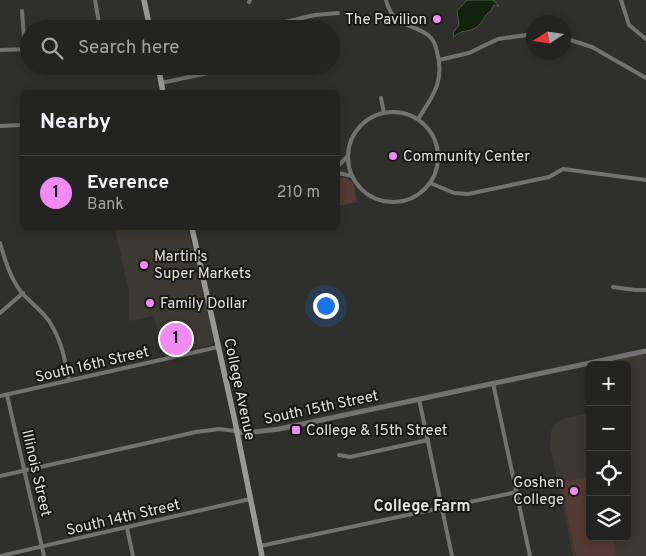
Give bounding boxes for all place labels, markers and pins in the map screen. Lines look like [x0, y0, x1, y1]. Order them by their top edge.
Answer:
place label: The Pavilion [345, 11, 427, 30]
marker: The Pavilion [431, 13, 443, 25]
place label: Community Center [403, 148, 530, 167]
marker: Community Center [387, 150, 399, 162]
place label: Martin's Super Markets [154, 248, 251, 284]
marker: Martin's Super Markets [138, 259, 150, 271]
place label: Family Dollar [160, 295, 248, 314]
marker: Family Dollar [144, 297, 156, 309]
pin: 1 [160, 320, 192, 358]
place label: College & 15th Street [306, 422, 448, 441]
marker: College & 15th Street [290, 424, 302, 436]
place label: Goshen College [513, 474, 564, 510]
marker: Goshen College [568, 485, 580, 497]

